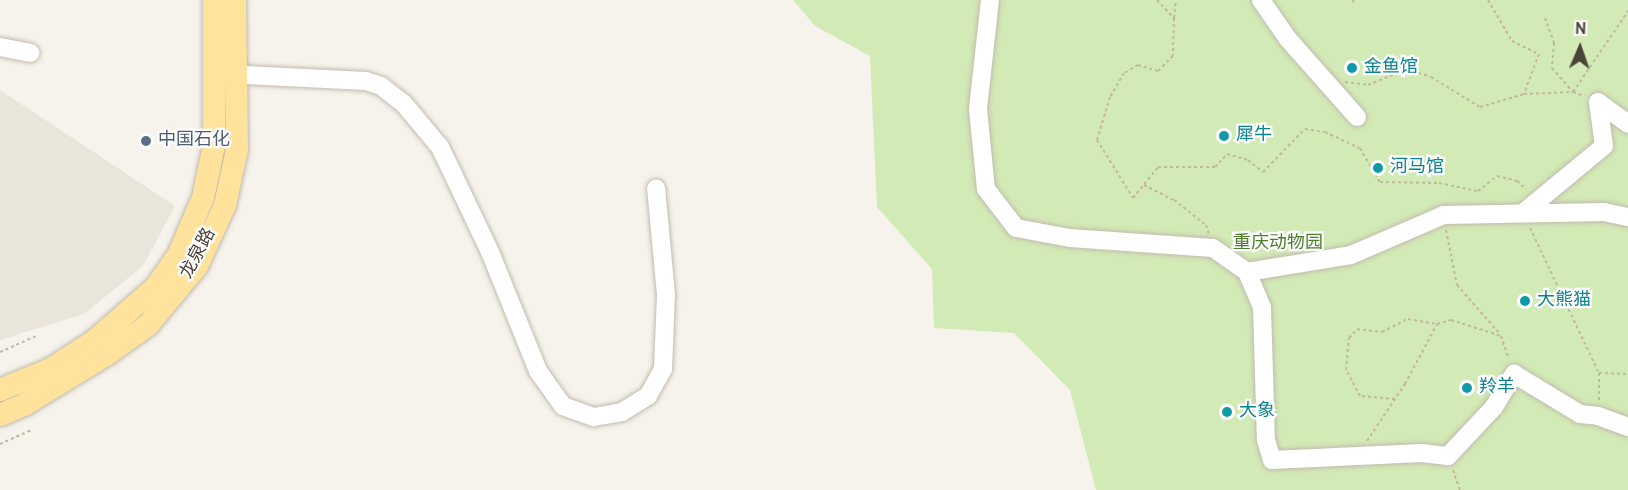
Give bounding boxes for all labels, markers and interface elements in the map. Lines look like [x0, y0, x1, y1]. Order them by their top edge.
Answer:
north arrow [1550, 18, 1610, 78]
text: N [1575, 20, 1587, 40]
place label: 金鱼馆 [1364, 57, 1418, 79]
marker: 金鱼馆 [1345, 61, 1359, 75]
place label: 犀牛 [1236, 125, 1272, 147]
marker: 犀牛 [1217, 129, 1231, 143]
place label: 中国石化 [158, 130, 230, 152]
marker: 中国石化 [139, 134, 153, 148]
place label: 河马馆 [1390, 157, 1444, 179]
marker: 河马馆 [1371, 161, 1385, 175]
street label: 龙泉路 [177, 225, 221, 283]
park label: 重庆动物园 [1233, 233, 1323, 255]
place label: 大熊猫 [1537, 290, 1591, 312]
marker: 大熊猫 [1518, 294, 1532, 308]
place label: 羚羊 [1479, 377, 1515, 399]
marker: 羚羊 [1460, 381, 1474, 395]
place label: 大象 [1239, 401, 1275, 423]
marker: 大象 [1220, 405, 1234, 419]

